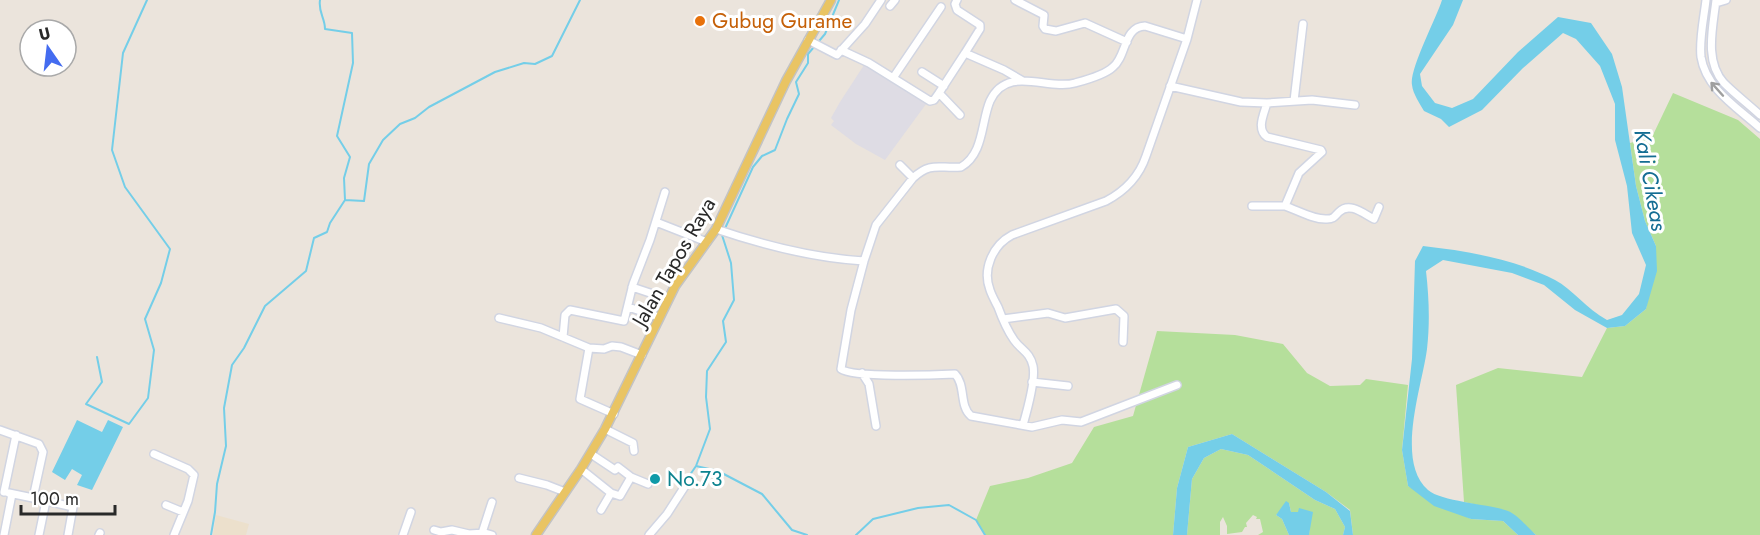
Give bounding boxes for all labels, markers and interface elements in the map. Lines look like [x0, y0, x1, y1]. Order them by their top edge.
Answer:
place label: Gubug Gurame [712, 6, 853, 36]
marker: Gubug Gurame [693, 14, 707, 28]
north arrow [18, 18, 78, 78]
text: U [36, 21, 53, 46]
one-way arrow [1710, 81, 1724, 96]
water label: Kali Cikeas [1626, 127, 1676, 234]
street label: Jalan Tapos Raya [623, 192, 723, 335]
place label: No.73 [667, 464, 722, 494]
marker: No.73 [648, 472, 662, 486]
scale bar [21, 478, 116, 516]
text: 100 m [30, 486, 79, 512]

